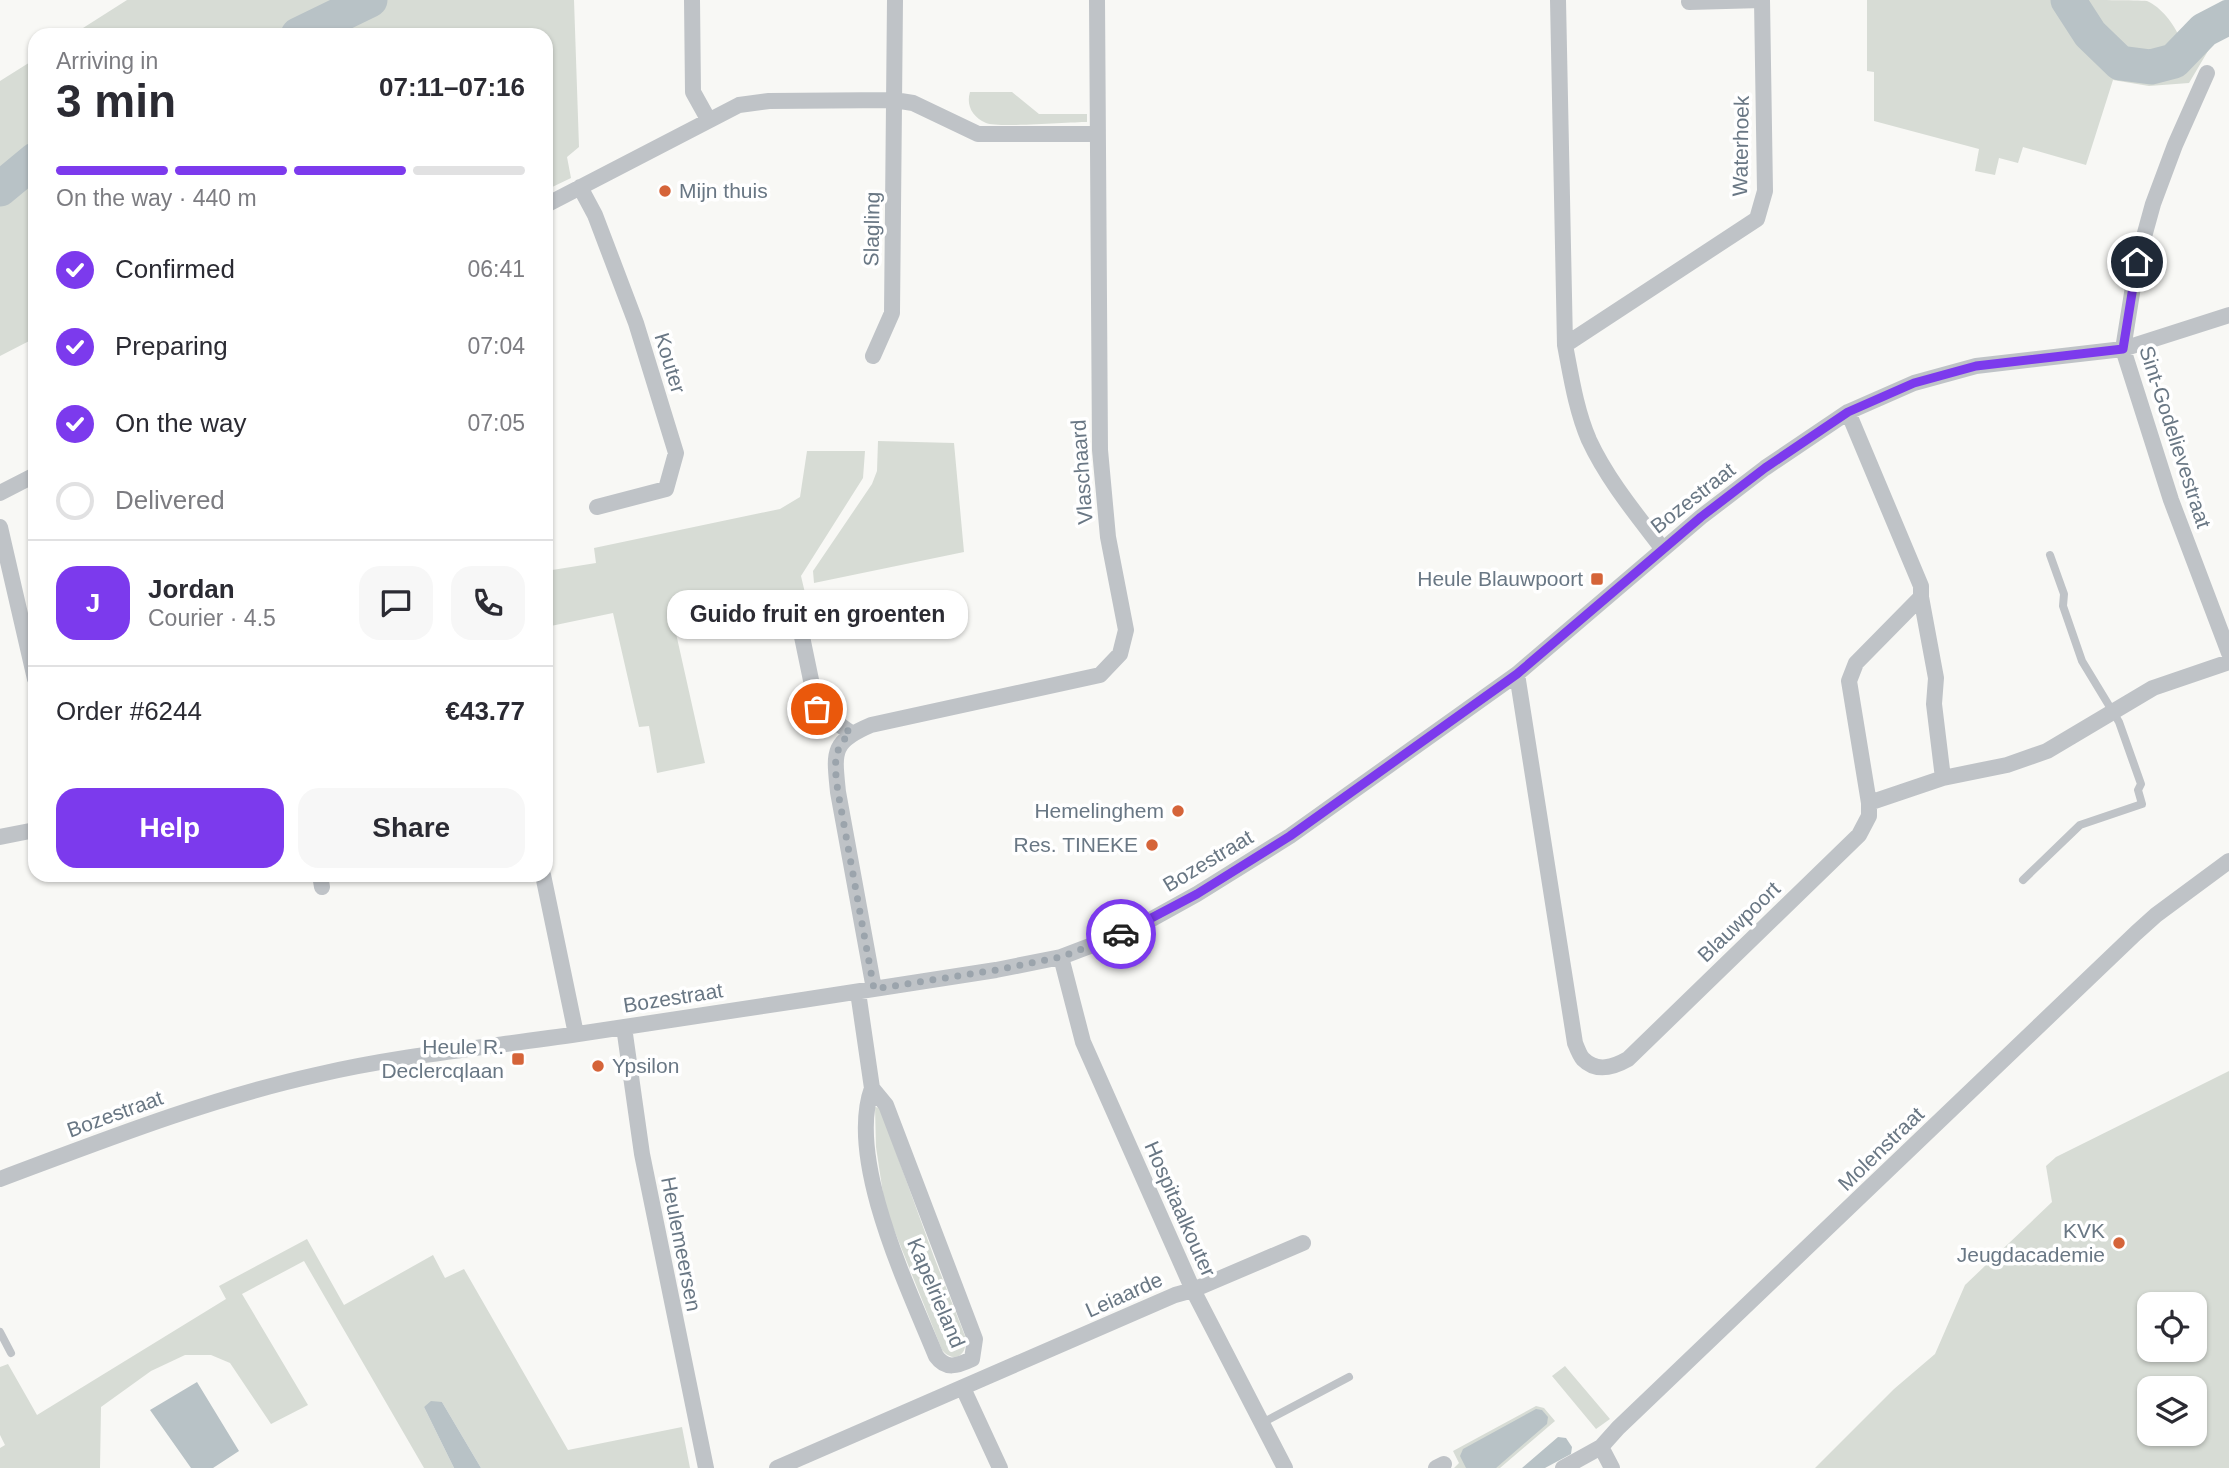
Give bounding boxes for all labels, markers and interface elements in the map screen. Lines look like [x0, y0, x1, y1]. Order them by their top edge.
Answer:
text: Arriving in [56, 48, 158, 74]
text: 07:11–07:16 [379, 72, 525, 102]
text: 3 min [56, 75, 176, 127]
street label: Waterhoek [1728, 95, 1753, 197]
place label: Mijn thuis [679, 179, 768, 202]
marker: Mijn thuis [657, 183, 673, 199]
text: On the way · 440 m [56, 185, 257, 211]
street label: Slagling [859, 191, 884, 267]
pin [2107, 232, 2167, 292]
icon: home [2118, 243, 2156, 281]
icon: check [56, 251, 94, 289]
text: Confirmed [115, 254, 235, 284]
text: 06:41 [467, 256, 525, 282]
icon: check [56, 328, 94, 366]
street label: Kouter [650, 330, 691, 396]
text: Preparing [115, 331, 228, 361]
text: 07:04 [467, 333, 525, 359]
street label: Sint-Godelievestraat [2135, 343, 2216, 531]
icon: check [56, 405, 94, 443]
text: On the way [115, 408, 247, 438]
text: 07:05 [467, 410, 525, 436]
street label: Vlaschaard [1066, 419, 1097, 525]
street label: Bozestraat [1646, 458, 1739, 538]
text: Delivered [115, 485, 225, 515]
button: chat [359, 566, 433, 640]
button: phone [451, 566, 525, 640]
place label: Heule Blauwpoort [1417, 567, 1583, 590]
marker: Heule Blauwpoort [1589, 571, 1605, 587]
text: Jordan [148, 574, 235, 604]
text: J [86, 588, 100, 618]
callout: Guido fruit en groenten [666, 590, 968, 639]
text: Guido fruit en groenten [690, 601, 945, 627]
text: Courier · 4.5 [148, 605, 276, 631]
pin [787, 679, 847, 739]
icon: bag [798, 690, 836, 728]
text: Order #6244 [56, 696, 202, 726]
text: €43.77 [445, 696, 525, 726]
button: Help [56, 788, 284, 868]
button: Share [298, 788, 525, 868]
place label: Hemelinghem [1034, 799, 1164, 822]
marker: Hemelinghem [1170, 803, 1186, 819]
street label: Bozestraat [1159, 825, 1257, 896]
place label: Res. TINEKE [1014, 833, 1138, 856]
marker: Res. TINEKE [1144, 837, 1160, 853]
street label: Blauwpoort [1693, 877, 1785, 966]
courier [1086, 899, 1156, 969]
icon: car [1102, 915, 1140, 953]
street label: Bozestraat [622, 978, 724, 1017]
place label: Heule R. Declercqlaan [381, 1035, 504, 1082]
marker: Heule R. Declercqlaan [510, 1051, 526, 1067]
place label: Ypsilon [612, 1054, 679, 1077]
marker: Ypsilon [590, 1058, 606, 1074]
street label: Bozestraat [64, 1086, 166, 1142]
street label: Molenstraat [1833, 1102, 1928, 1195]
street label: Hospitaalkouter [1140, 1137, 1221, 1280]
street label: Heulemeersen [657, 1175, 706, 1313]
place label: KVK Jeugdacademie [1957, 1219, 2105, 1266]
street label: Kapelrieland [903, 1235, 970, 1351]
marker: KVK Jeugdacademie [2111, 1235, 2127, 1251]
street label: Leiaarde [1082, 1267, 1166, 1322]
map controls [2137, 1292, 2207, 1446]
button: locate [2137, 1292, 2207, 1362]
button: layers [2137, 1376, 2207, 1446]

